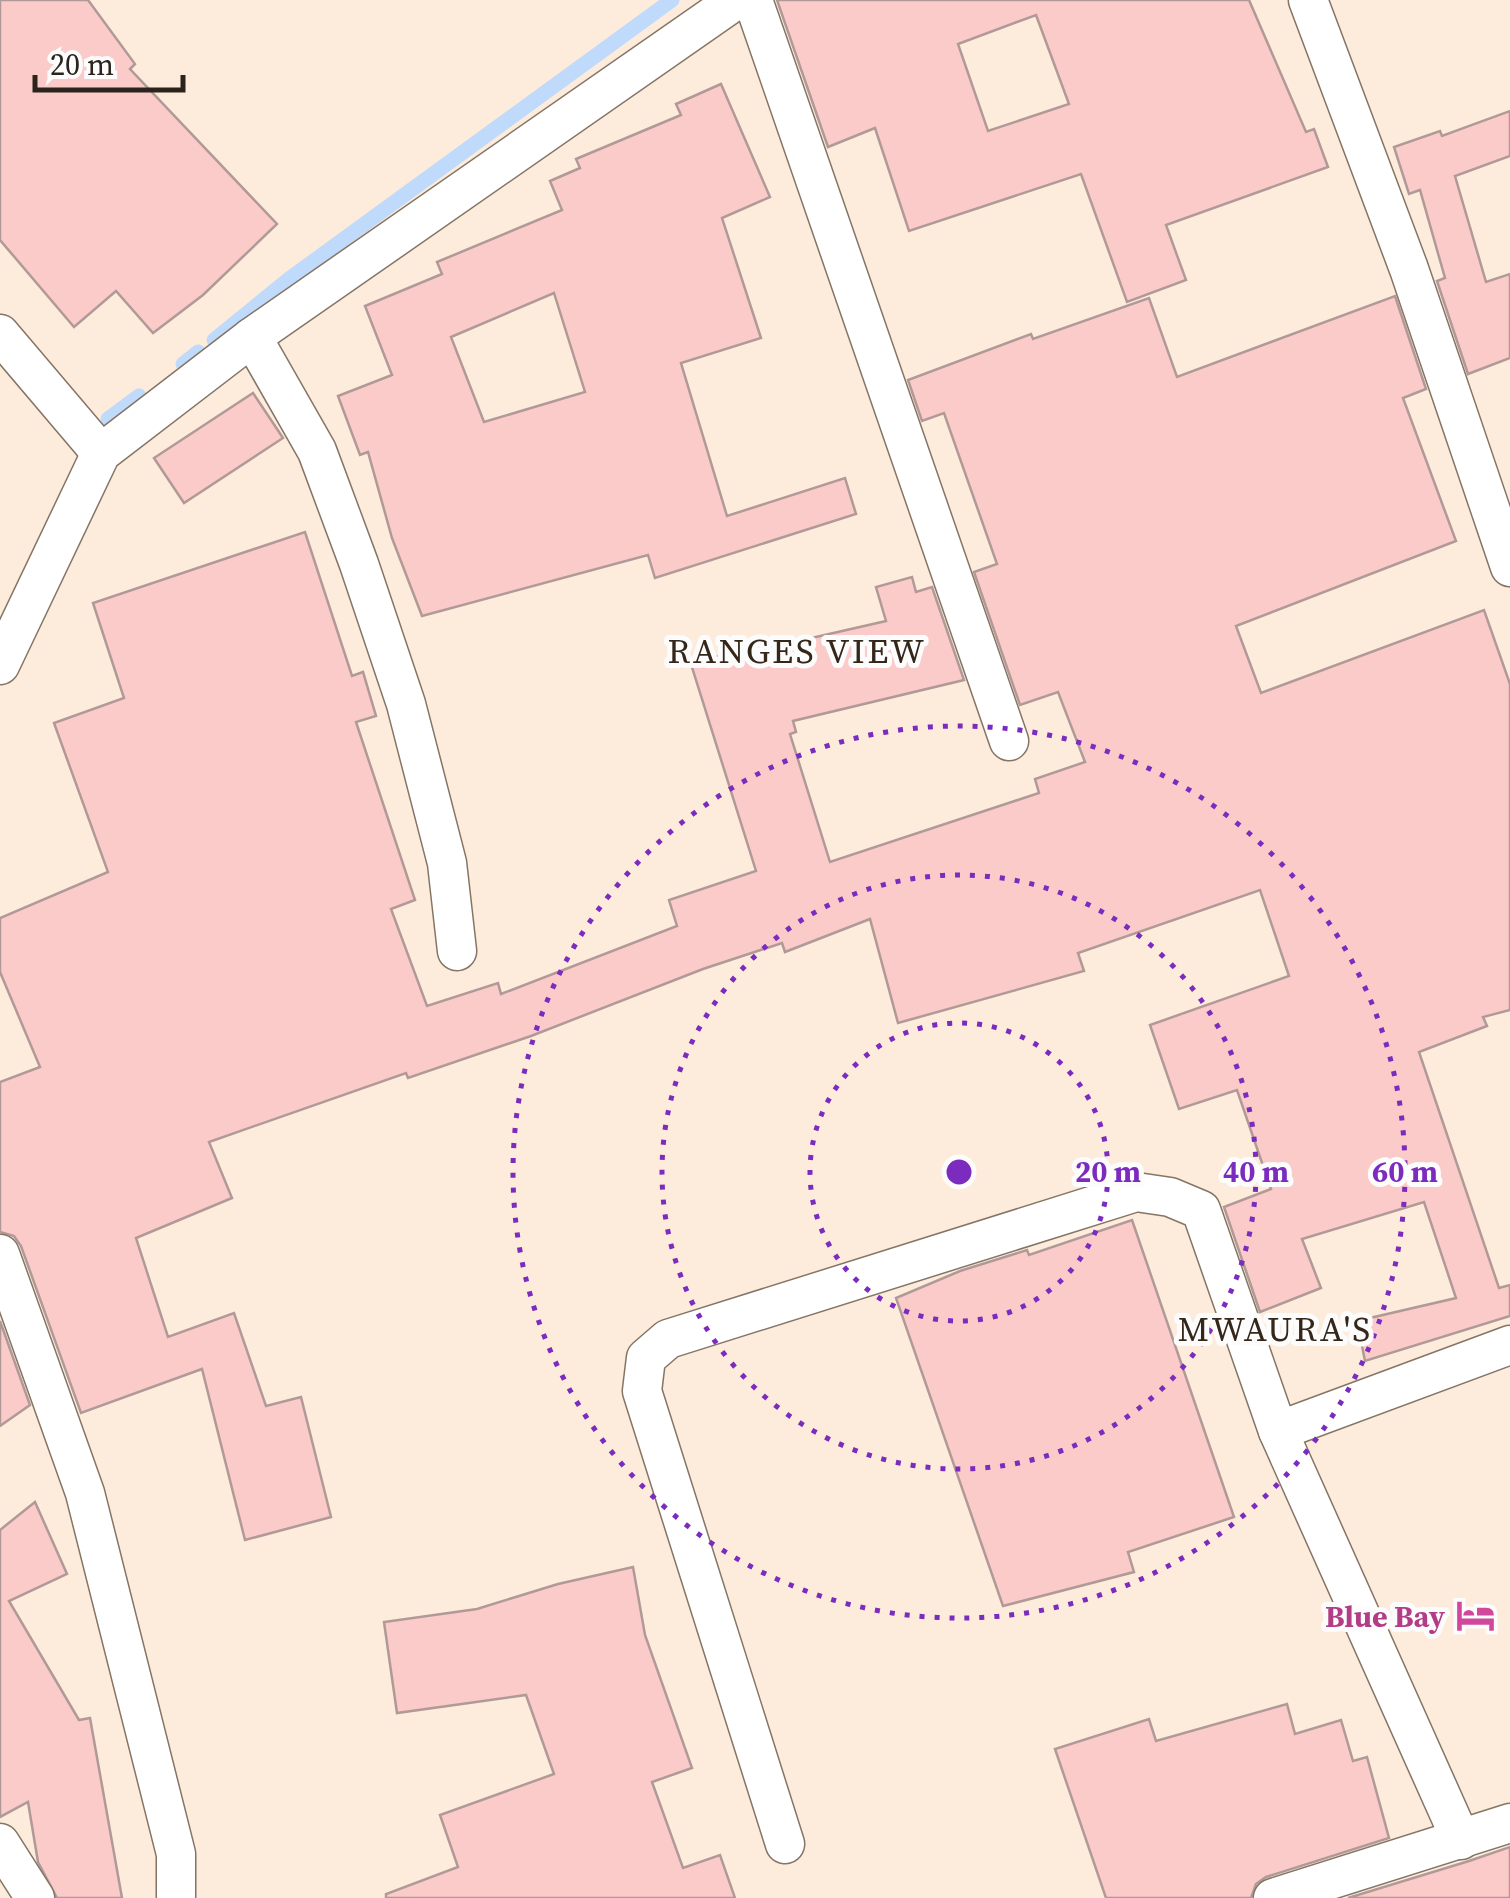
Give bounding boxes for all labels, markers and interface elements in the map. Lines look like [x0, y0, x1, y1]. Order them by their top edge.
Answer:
scale bar [35, 30, 182, 92]
text: 20 m [50, 44, 114, 85]
district label: RANGES VIEW [667, 627, 927, 675]
text: 20 m [1075, 1151, 1141, 1192]
text: 40 m [1223, 1151, 1289, 1192]
text: 60 m [1372, 1151, 1438, 1192]
centre of rings [941, 1154, 977, 1190]
district label: MWAURA'S [1177, 1305, 1373, 1353]
hotel icon: Blue Bay [1454, 1595, 1496, 1637]
place label: Blue Bay [1325, 1596, 1445, 1637]

